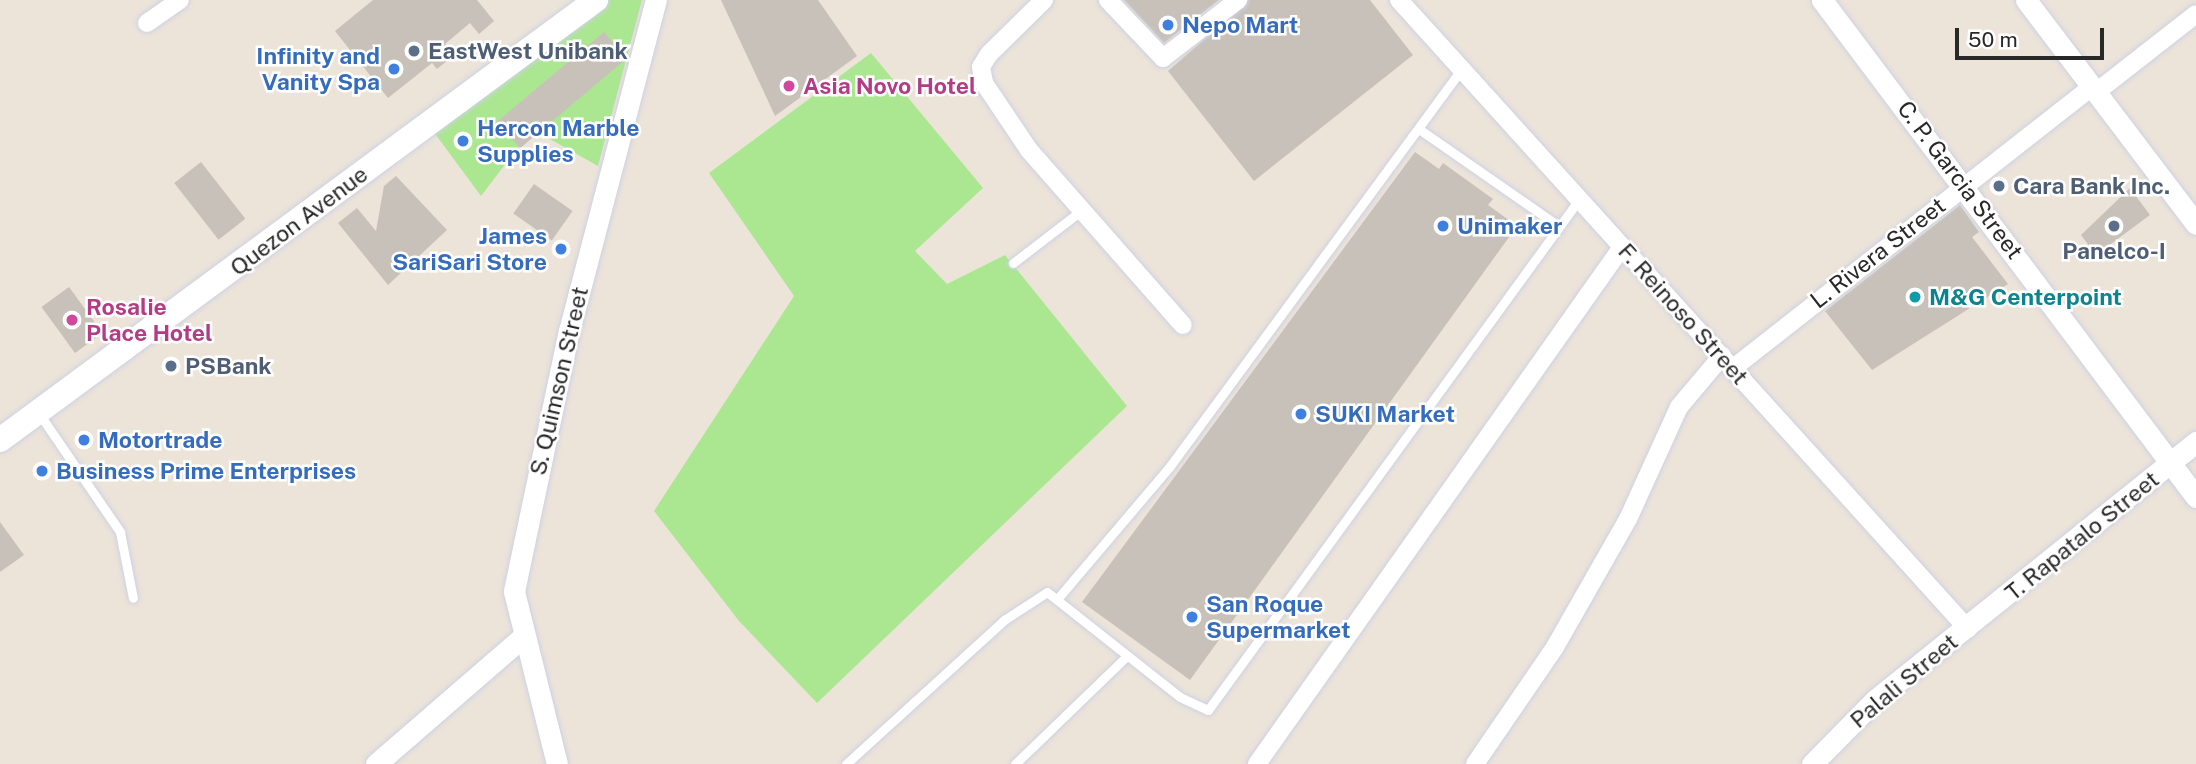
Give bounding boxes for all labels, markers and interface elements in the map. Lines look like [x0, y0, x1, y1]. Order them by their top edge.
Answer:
place label: Nepo Mart [1182, 11, 1298, 39]
scale bar [1958, 14, 2107, 58]
marker: Nepo Mart [1160, 17, 1176, 33]
text: 50 m [1968, 27, 2018, 52]
place label: EastWest Unibank [428, 37, 628, 65]
place label: Infinity and Vanity Spa [256, 42, 380, 96]
marker: EastWest Unibank [406, 43, 422, 59]
marker: Infinity and Vanity Spa [386, 61, 402, 77]
place label: Asia Novo Hotel [803, 72, 977, 100]
marker: Asia Novo Hotel [781, 78, 797, 94]
street label: C. P. Garcia Street [1891, 95, 2029, 265]
place label: Hercon Marble Supplies [477, 114, 639, 168]
marker: Hercon Marble Supplies [455, 133, 471, 149]
street label: Quezon Avenue [225, 160, 373, 282]
place label: Cara Bank Inc. [2013, 172, 2170, 200]
marker: Cara Bank Inc. [1991, 178, 2007, 194]
street label: L. Rivera Street [1805, 192, 1951, 314]
place label: Unimaker [1457, 212, 1562, 240]
marker: Unimaker [1435, 218, 1451, 234]
marker: Panelco-I [2106, 218, 2122, 234]
place label: James SariSari Store [392, 222, 547, 276]
place label: Panelco-I [2062, 237, 2166, 265]
street label: F. Reinoso Street [1612, 238, 1754, 390]
marker: James SariSari Store [553, 241, 569, 257]
place label: M&G Centerpoint [1929, 283, 2122, 311]
street label: S. Quimson Street [524, 284, 594, 478]
marker: M&G Centerpoint [1907, 289, 1923, 305]
place label: Rosalie Place Hotel [86, 293, 213, 347]
marker: Rosalie Place Hotel [64, 312, 80, 328]
place label: PSBank [185, 352, 272, 380]
marker: PSBank [163, 358, 179, 374]
place label: SUKI Market [1315, 400, 1455, 428]
marker: SUKI Market [1293, 406, 1309, 422]
place label: Motortrade [98, 426, 223, 454]
marker: Motortrade [76, 432, 92, 448]
place label: Business Prime Enterprises [56, 457, 356, 485]
marker: Business Prime Enterprises [34, 463, 50, 479]
street label: T. Rapatalo Street [1999, 465, 2165, 607]
place label: San Roque Supermarket [1206, 590, 1351, 644]
marker: San Roque Supermarket [1184, 609, 1200, 625]
street label: Palali Street [1845, 628, 1963, 734]

